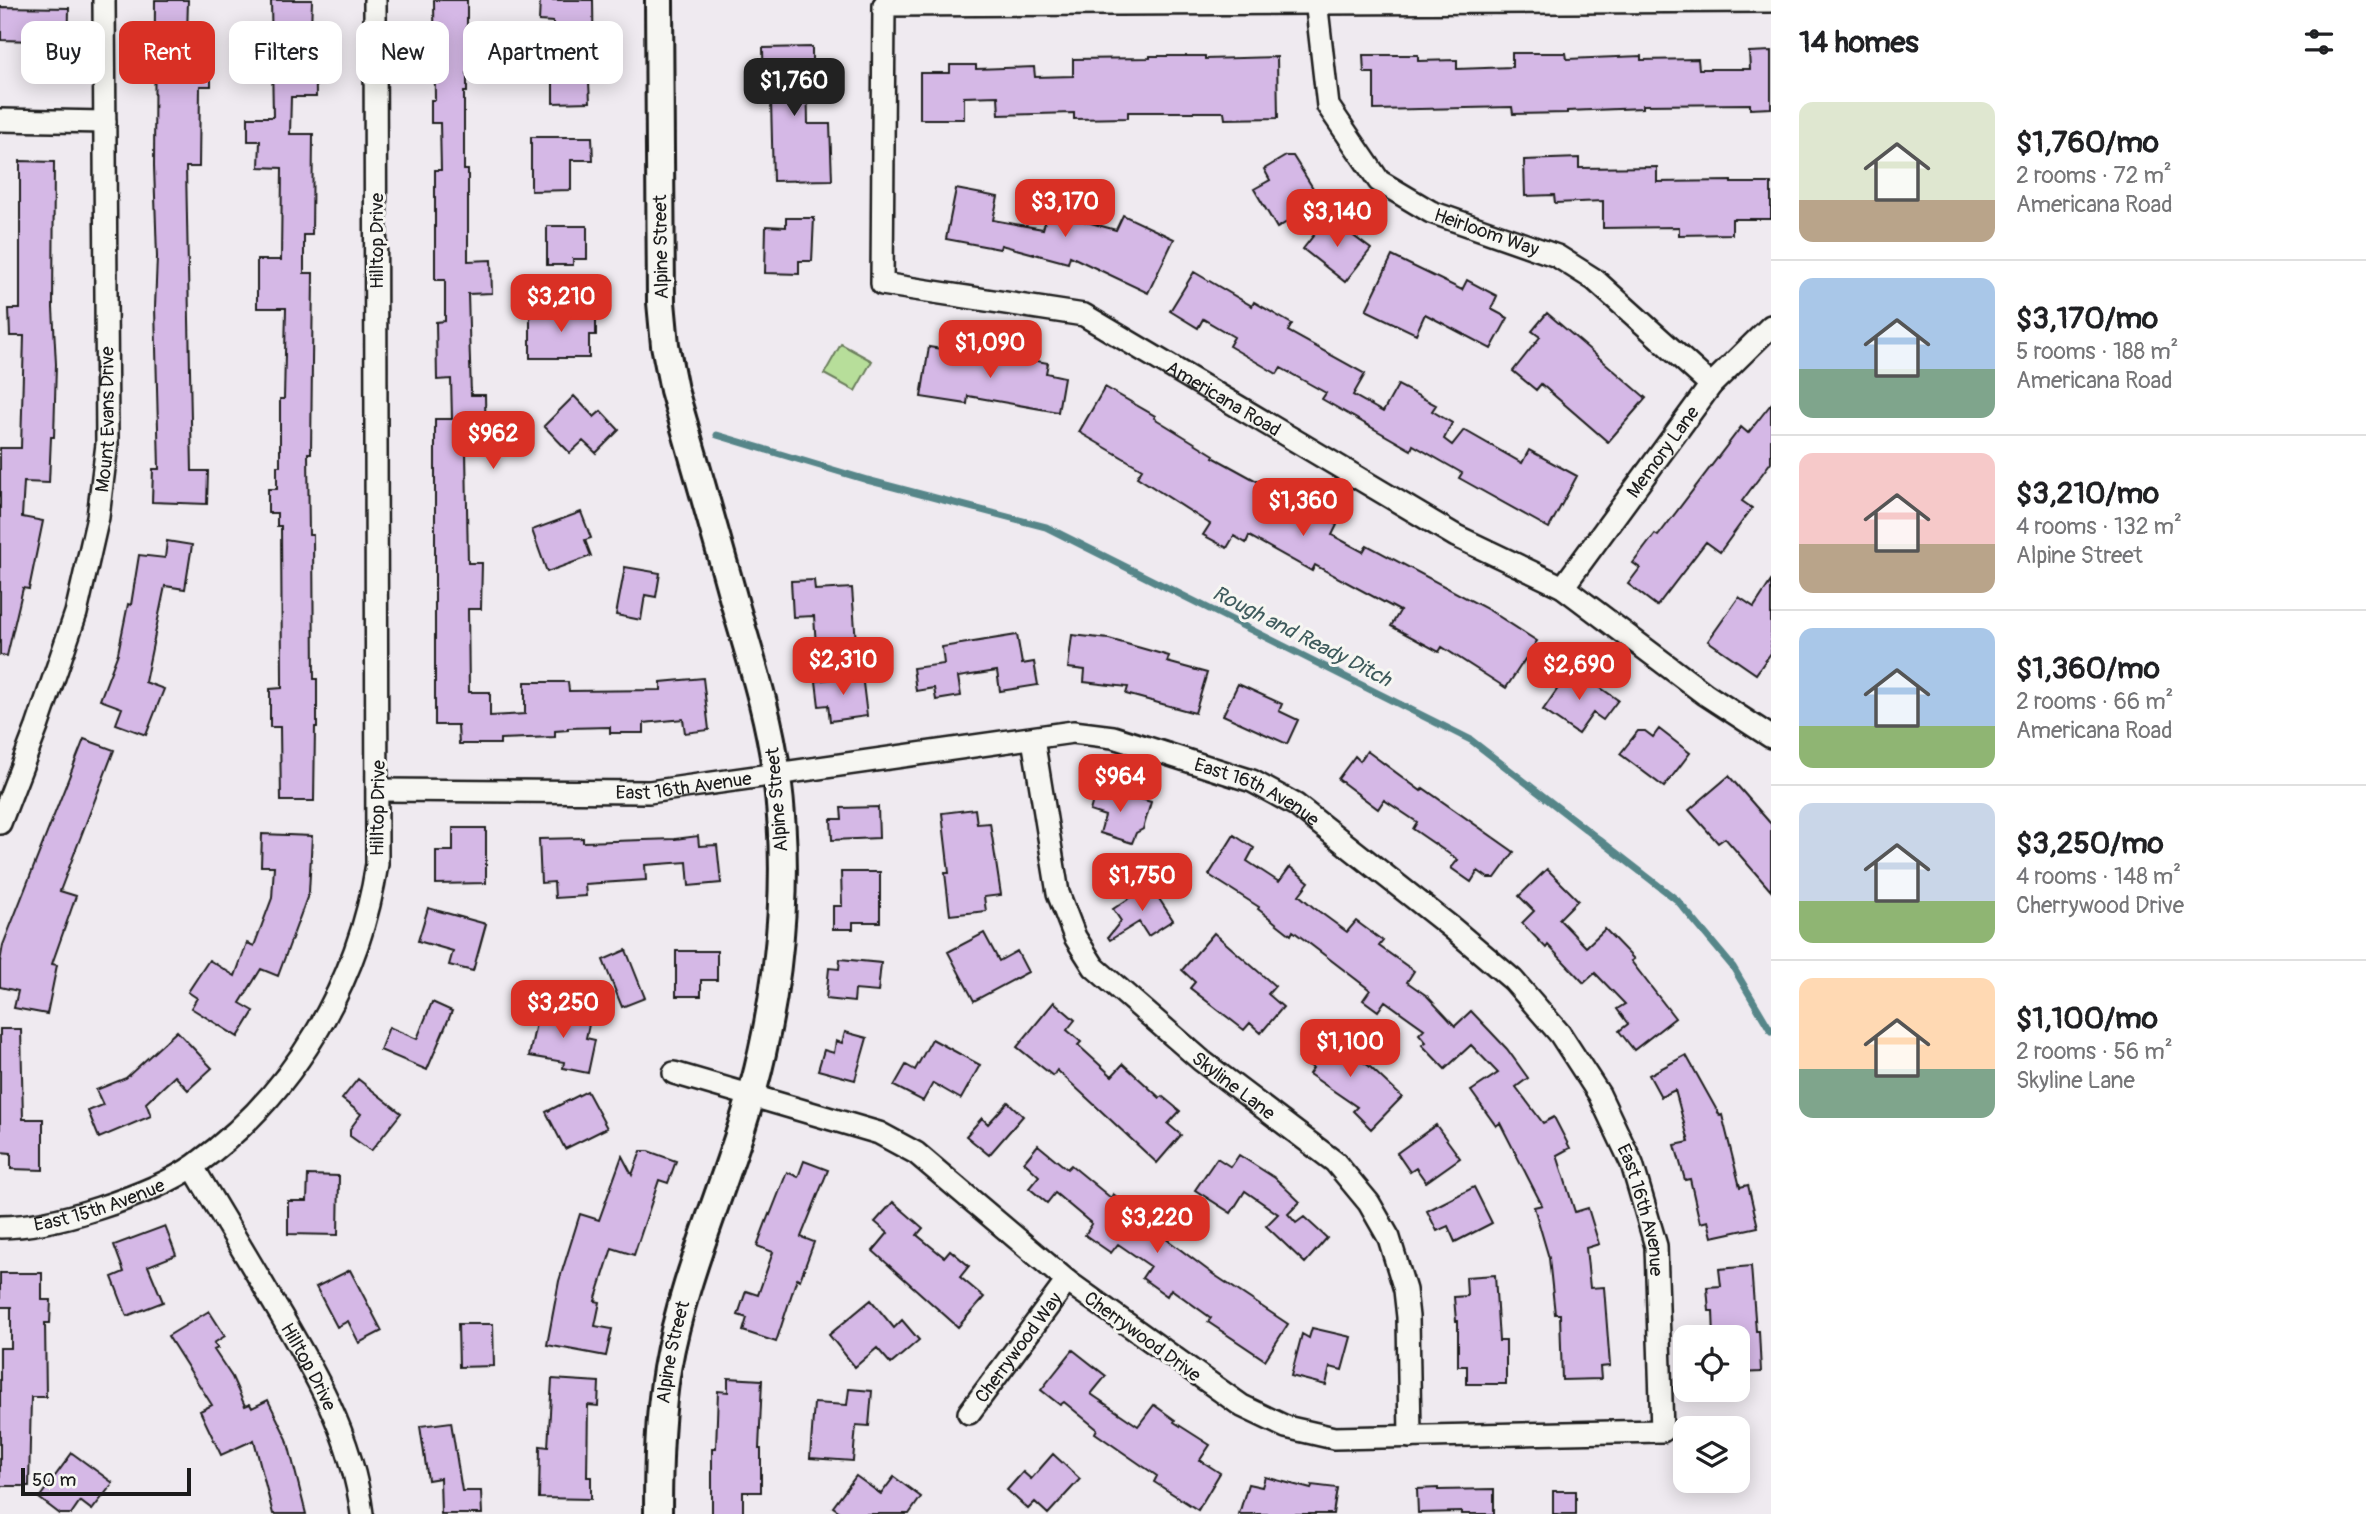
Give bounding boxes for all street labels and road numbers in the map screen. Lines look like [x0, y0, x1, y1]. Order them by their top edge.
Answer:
street label: Hilltop Drive [365, 192, 389, 289]
street label: Alpine Street [648, 194, 674, 300]
street label: Heirloom Way [1431, 203, 1542, 262]
street label: Mount Evans Drive [90, 346, 120, 494]
street label: Americana Road [1162, 356, 1285, 442]
street label: Memory Lane [1621, 401, 1705, 503]
street label: Alpine Street [760, 746, 794, 853]
street label: East 16th Avenue [1191, 752, 1324, 832]
street label: Hilltop Drive [365, 759, 391, 856]
street label: East 16th Avenue [616, 767, 754, 805]
street label: Skyline Lane [1187, 1047, 1280, 1126]
street label: East 16th Avenue [1611, 1140, 1668, 1277]
street label: East 15th Avenue [32, 1173, 169, 1237]
street label: Cherrywood Drive [1079, 1286, 1206, 1388]
street label: Cherrywood Way [970, 1288, 1068, 1408]
street label: Alpine Street [651, 1298, 696, 1405]
street label: Hilltop Drive [275, 1319, 342, 1415]

